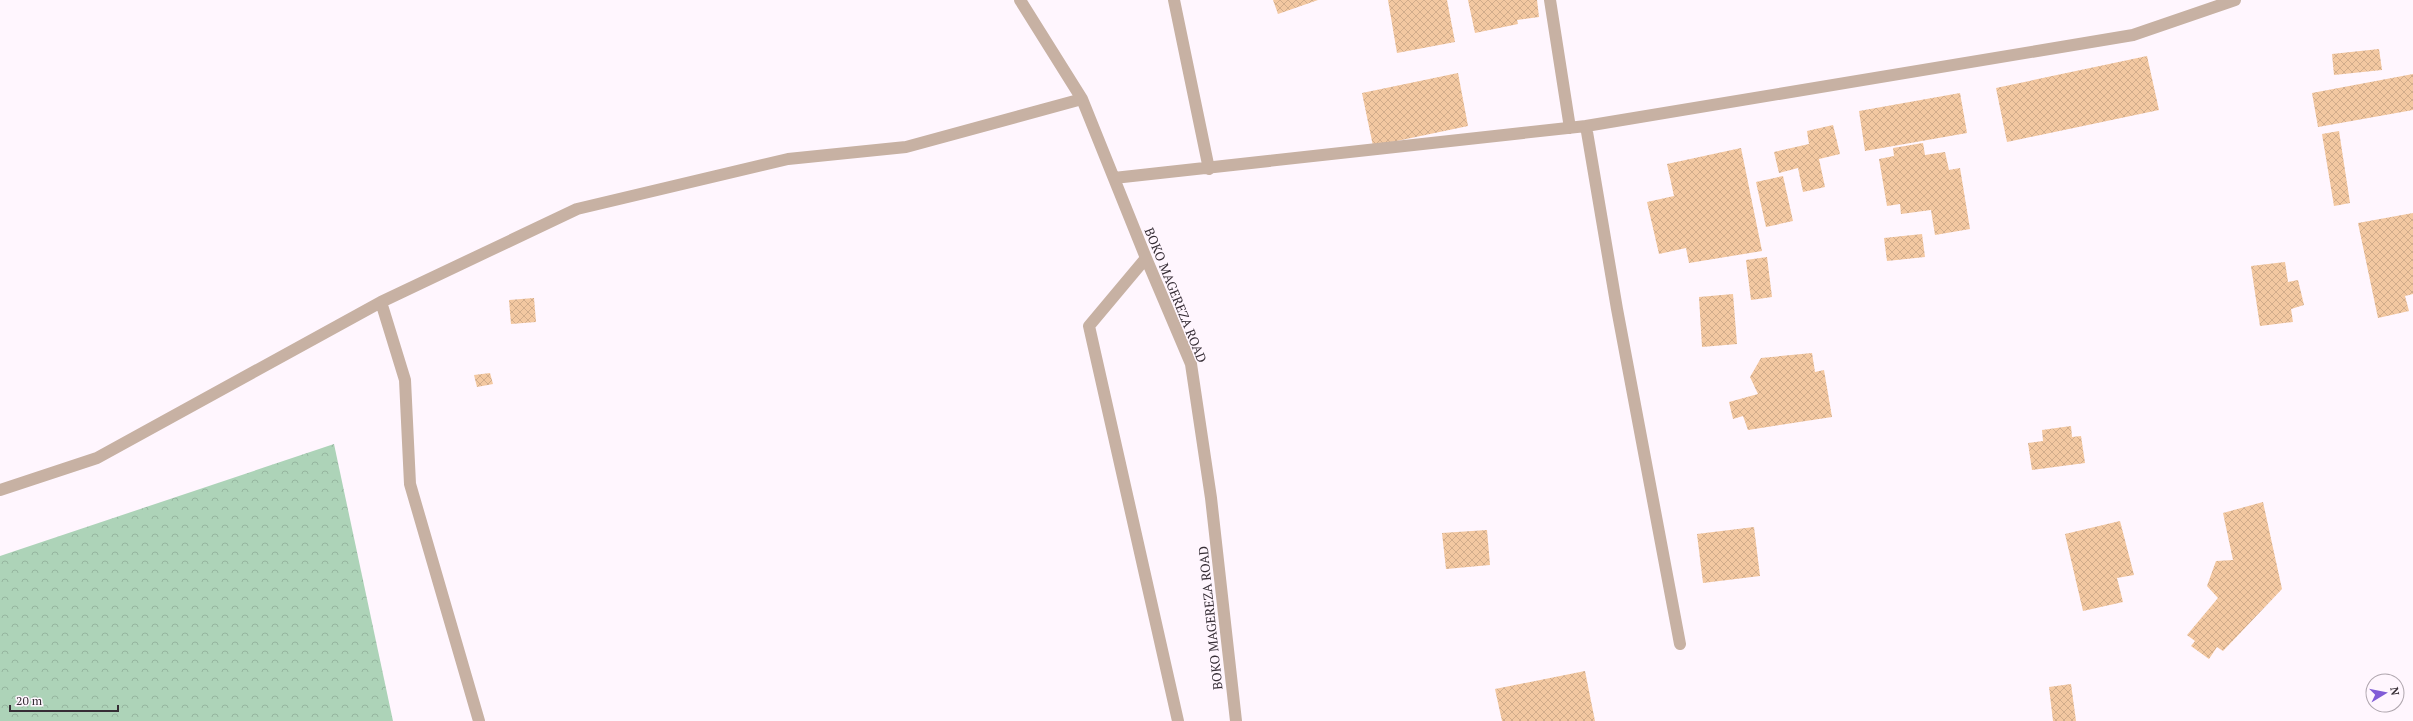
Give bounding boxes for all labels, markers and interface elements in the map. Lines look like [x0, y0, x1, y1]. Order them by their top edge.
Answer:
street label: BOKO MAGEREZA ROAD [1141, 225, 1211, 365]
street label: BOKO MAGEREZA ROAD [1193, 545, 1227, 691]
north arrow [2365, 673, 2405, 713]
text: N [2387, 686, 2403, 697]
scale bar [10, 687, 118, 713]
text: 20 m [16, 693, 43, 708]

